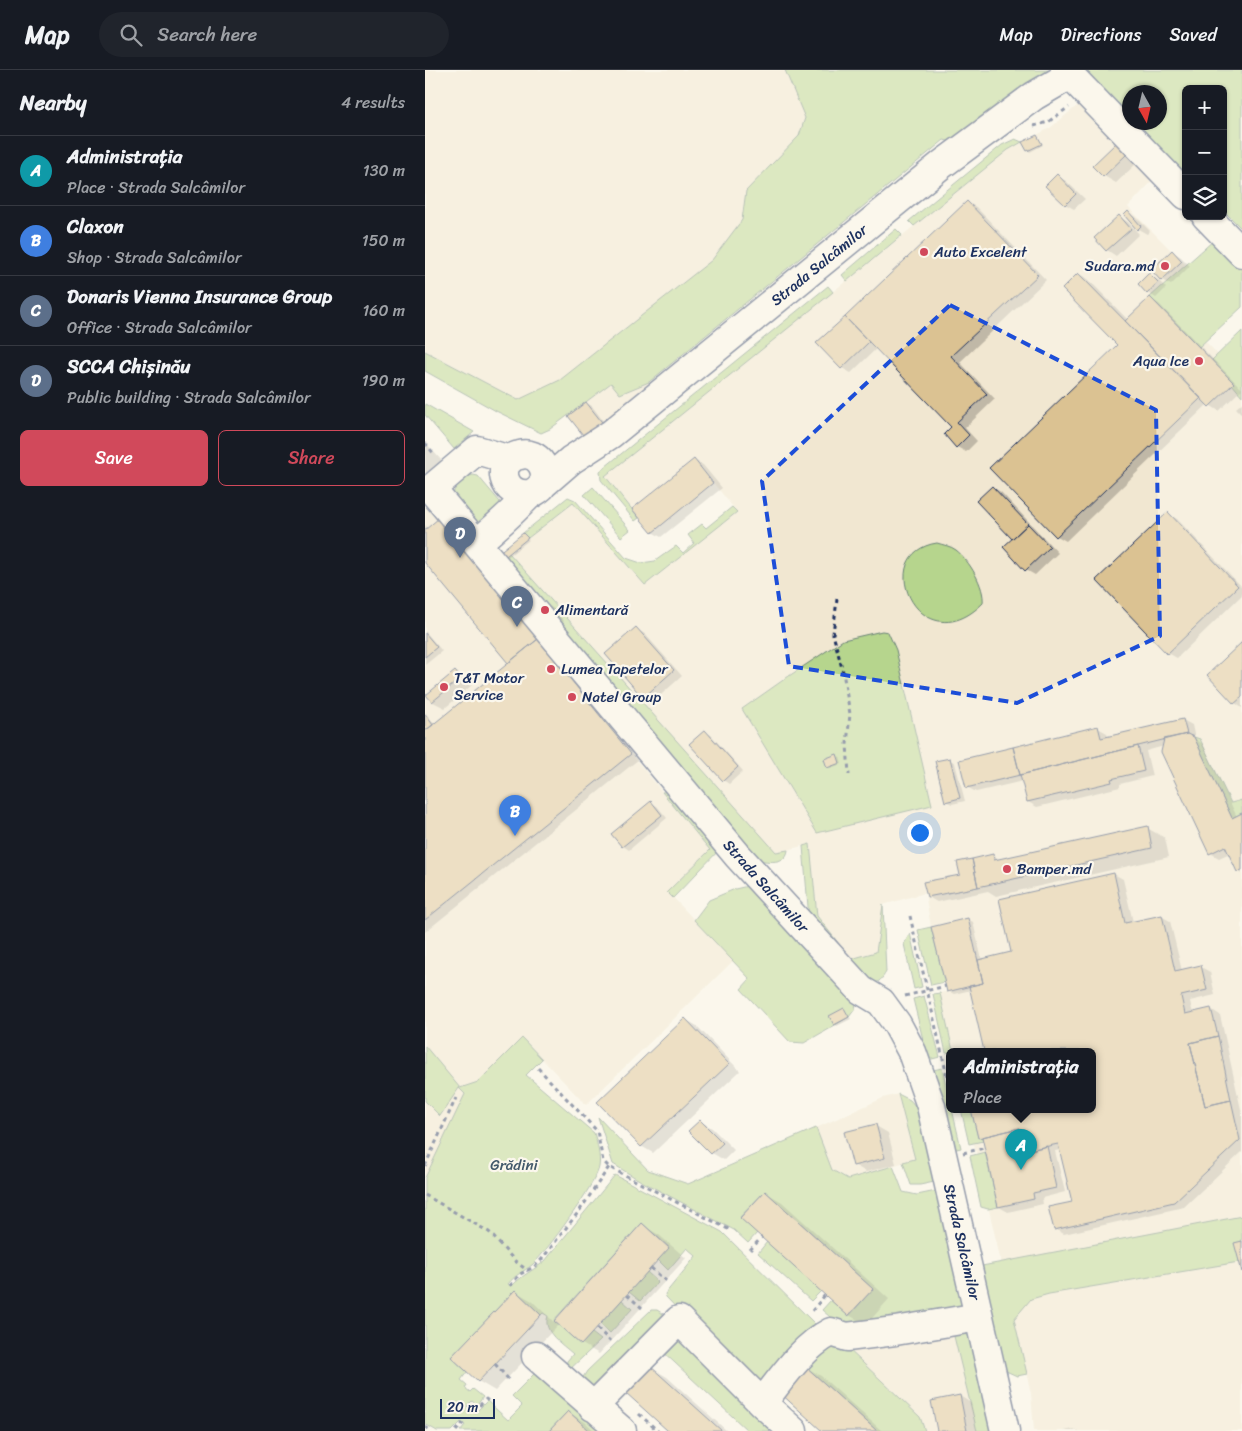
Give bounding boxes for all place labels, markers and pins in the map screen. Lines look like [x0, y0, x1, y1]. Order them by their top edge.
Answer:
place label: Auto Excelent [933, 239, 1028, 265]
marker: Auto Excelent [918, 246, 930, 258]
place label: Sudara.md [1084, 253, 1156, 279]
marker: Sudara.md [1159, 260, 1171, 272]
place label: Aqua Ice [1132, 348, 1189, 374]
marker: Aqua Ice [1193, 355, 1205, 367]
pin: D [444, 517, 476, 558]
pin: C [501, 586, 533, 627]
place label: Alimentară [554, 597, 629, 623]
marker: Alimentară [539, 604, 551, 616]
place label: Lumea Tapetelor [561, 656, 669, 682]
marker: Lumea Tapetelor [545, 663, 557, 675]
place label: T&T Motor Service [454, 665, 525, 708]
marker: T&T Motor Service [438, 681, 450, 693]
place label: Natel Group [582, 684, 661, 710]
marker: Natel Group [566, 691, 578, 703]
pin: B [499, 795, 531, 836]
place label: Bamper.md [1017, 856, 1092, 882]
marker: Bamper.md [1001, 863, 1013, 875]
pin: A [1005, 1129, 1037, 1170]

